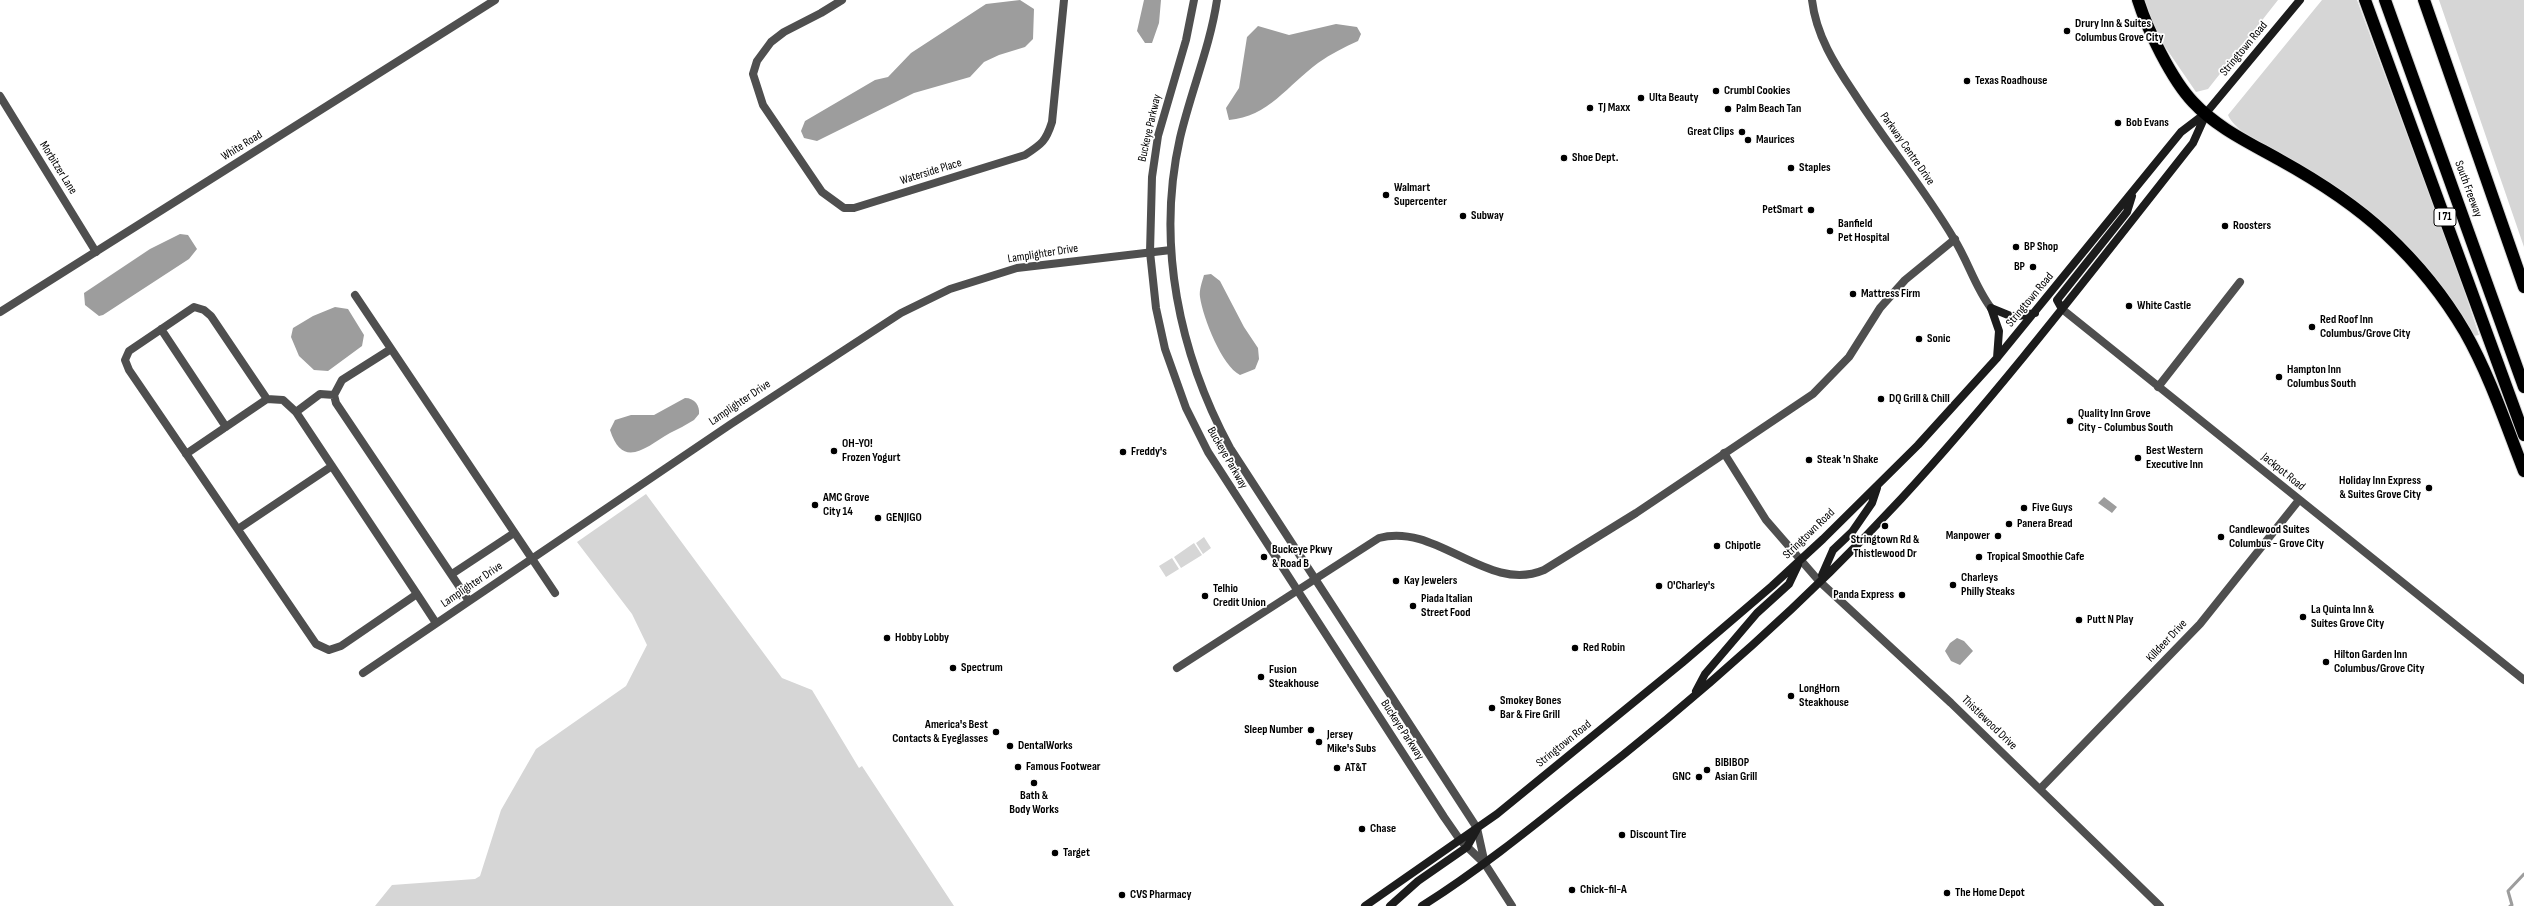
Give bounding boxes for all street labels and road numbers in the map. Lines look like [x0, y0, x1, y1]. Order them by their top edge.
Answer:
street label: Stringtown Road [2217, 19, 2271, 79]
street label: Buckeye Parkway [1135, 93, 1165, 163]
street label: Parkway Centre Drive [1877, 110, 1937, 188]
street label: White Road [219, 128, 265, 164]
street label: Morbitzer Lane [36, 139, 80, 197]
street label: Waterside Place [899, 156, 963, 188]
street label: South Freeway [2451, 159, 2485, 219]
road number: I 71 [2434, 208, 2456, 226]
street label: Lamplighter Drive [1007, 241, 1079, 267]
street label: Stringtown Road [2003, 270, 2057, 330]
street label: Lamplighter Drive [706, 377, 774, 429]
street label: Buckeye Parkway [1204, 425, 1250, 491]
street label: Jackpot Road [2258, 450, 2308, 494]
street label: Stringtown Road [1780, 506, 1838, 562]
street label: Lamplighter Drive [438, 559, 506, 611]
street label: Killdeer Drive [2144, 617, 2190, 665]
street label: Thistlewood Drive [1958, 693, 2020, 753]
street label: Buckeye Parkway [1377, 697, 1427, 763]
street label: Stringtown Road [1534, 717, 1594, 771]

